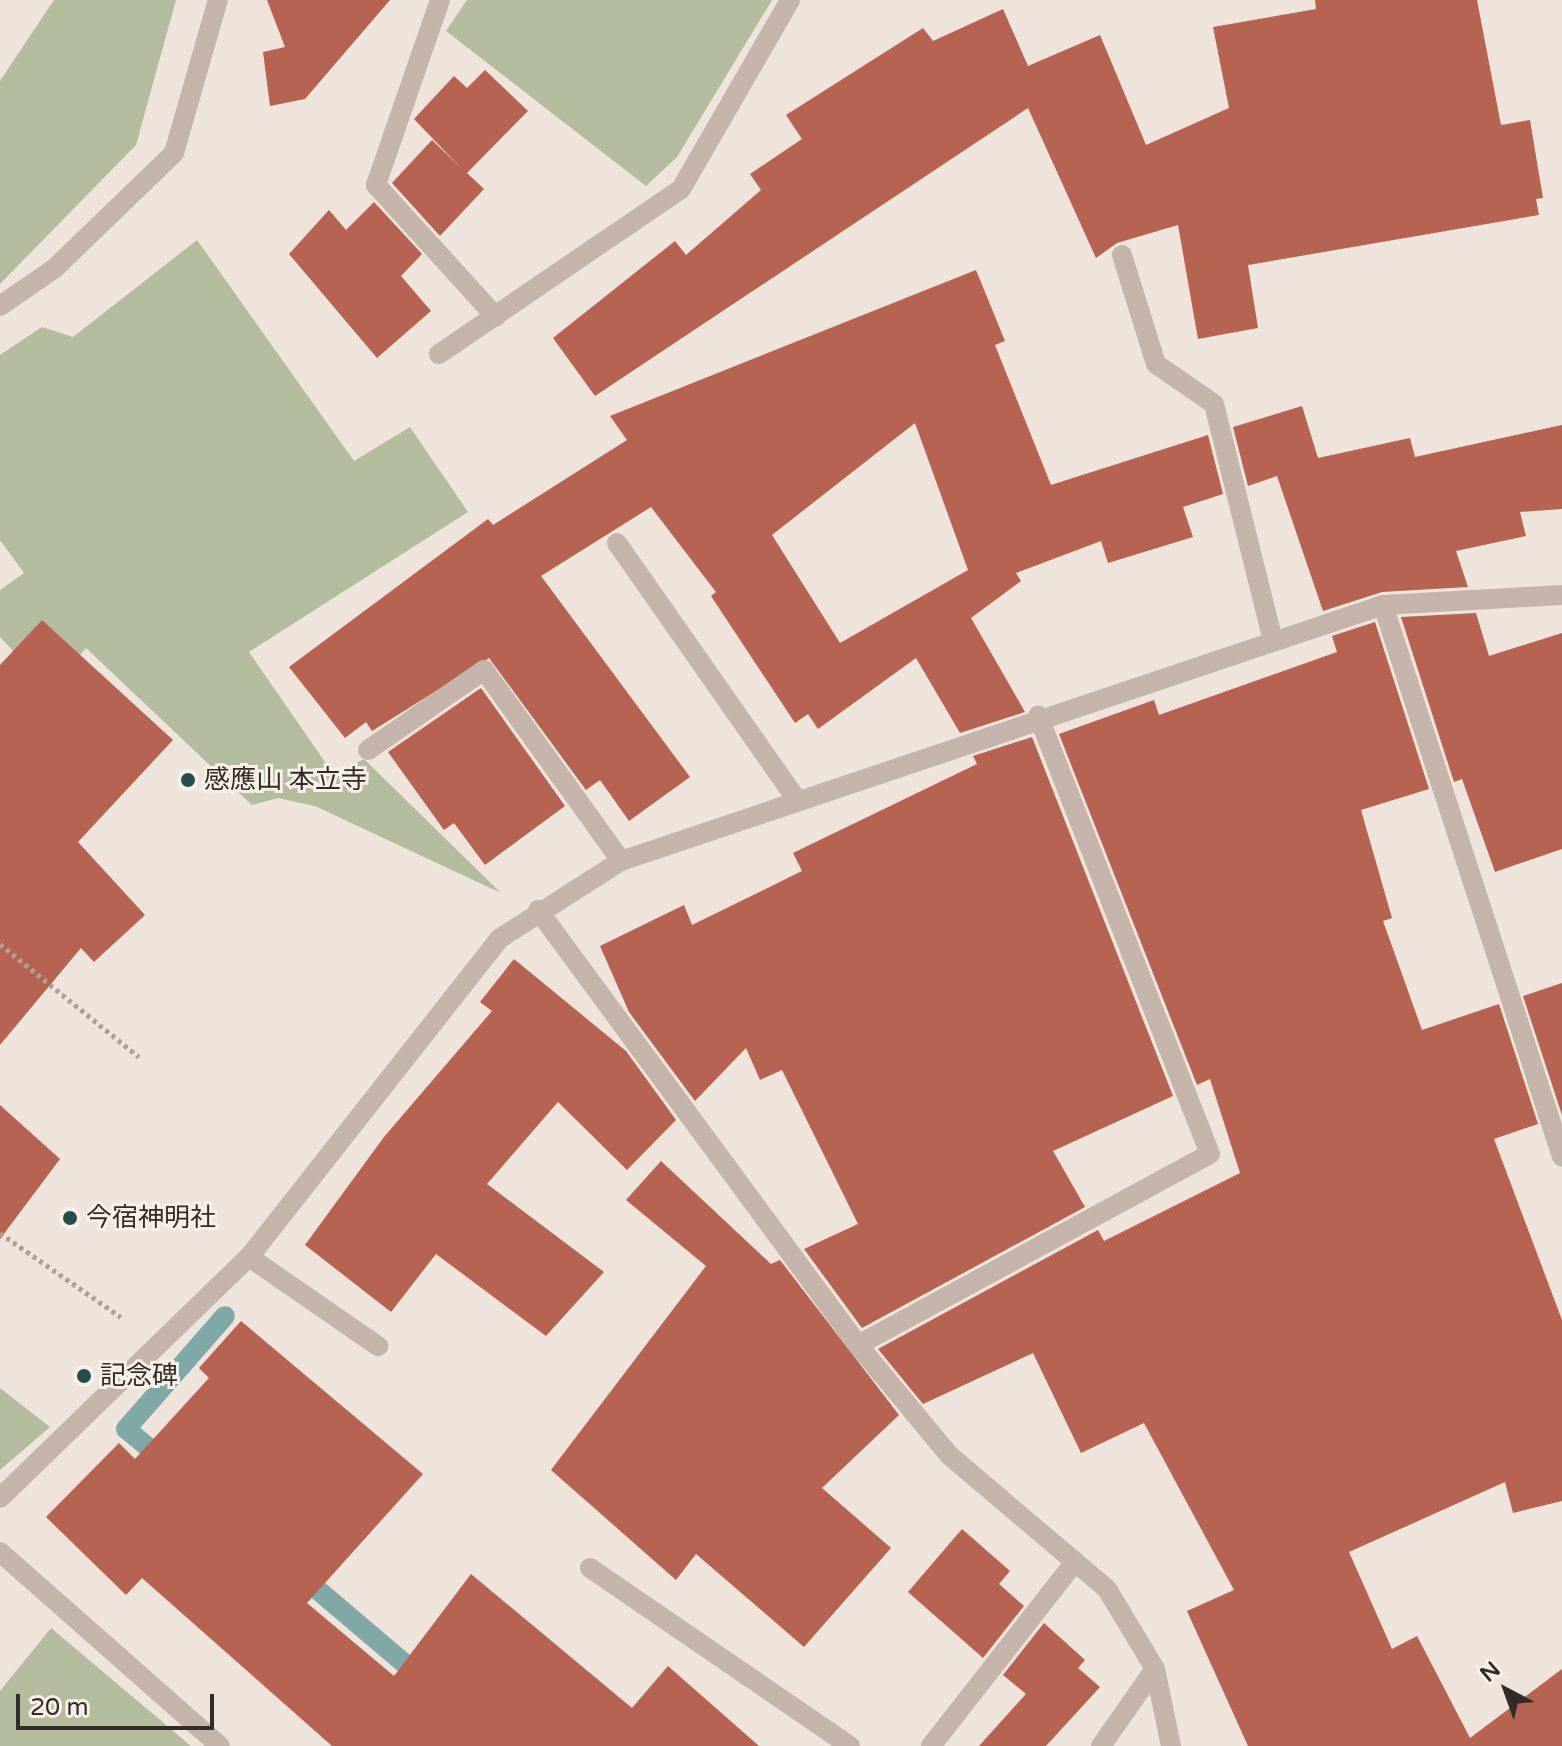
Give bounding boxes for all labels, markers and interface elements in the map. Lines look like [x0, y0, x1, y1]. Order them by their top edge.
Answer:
place label: 感應山 本立寺 [204, 764, 367, 796]
marker: 感應山 本立寺 [179, 771, 197, 789]
place label: 今宿神明社 [86, 1202, 216, 1234]
marker: 今宿神明社 [61, 1209, 79, 1227]
place label: 記念碑 [100, 1360, 178, 1392]
marker: 記念碑 [75, 1367, 93, 1385]
north arrow [1466, 1650, 1546, 1730]
text: N [1475, 1656, 1505, 1688]
scale bar [20, 1678, 218, 1728]
text: 20 m [30, 1693, 88, 1722]

